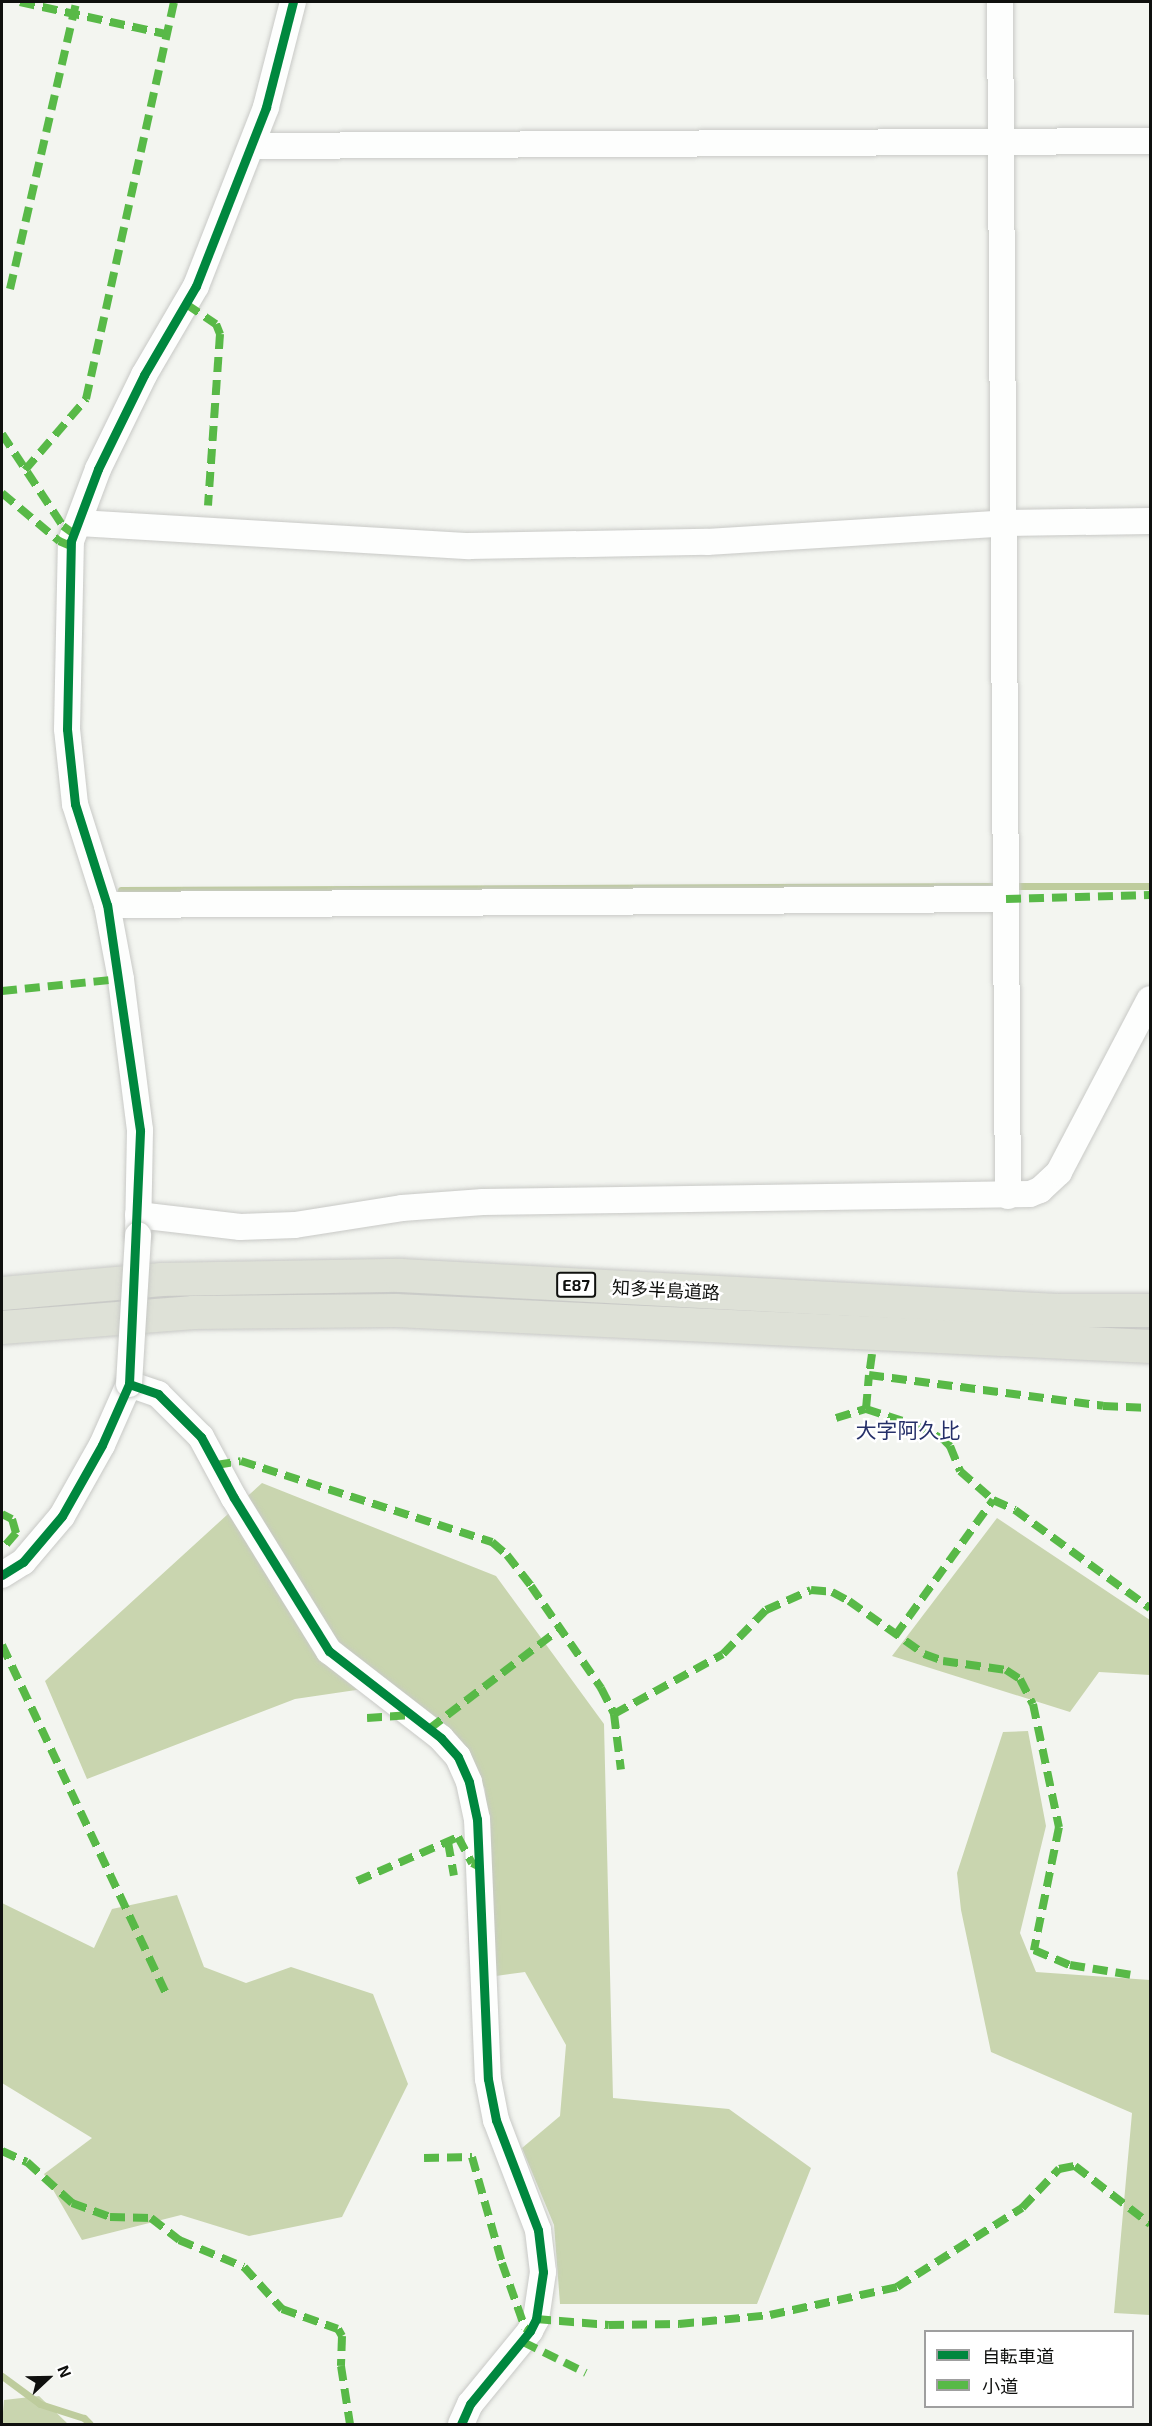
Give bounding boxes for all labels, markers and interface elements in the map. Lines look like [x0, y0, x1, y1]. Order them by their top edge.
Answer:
road number: E87 [555, 1272, 597, 1298]
street label: 知多半島道路 [612, 1276, 720, 1304]
district label: 大字阿久比 [856, 1417, 960, 1443]
legend [924, 2330, 1134, 2408]
text: 自転車道 [982, 2345, 1054, 2367]
north arrow [18, 2348, 78, 2408]
text: N [54, 2362, 76, 2380]
text: 小道 [982, 2375, 1018, 2397]

